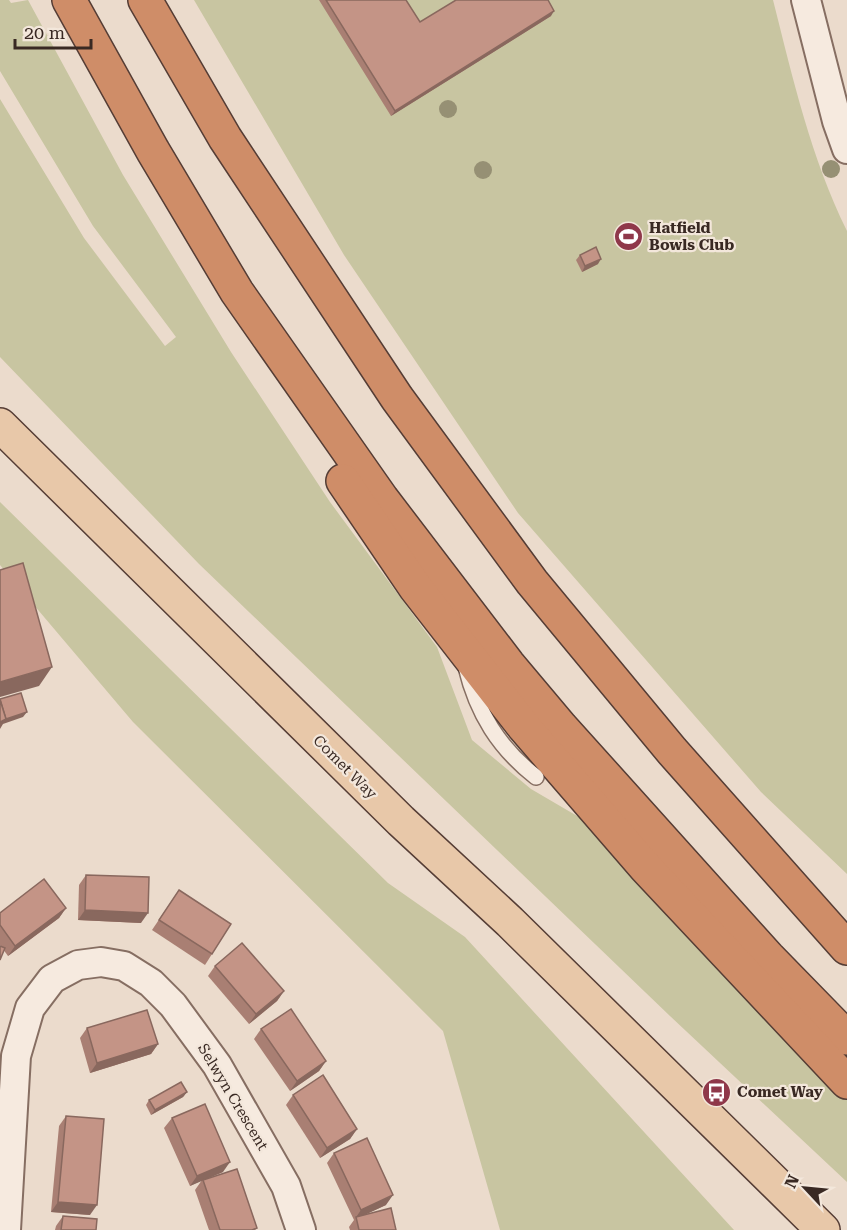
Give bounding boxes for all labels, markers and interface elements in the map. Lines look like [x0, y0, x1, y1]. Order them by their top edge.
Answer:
scale bar [15, 12, 92, 50]
text: 20 m [24, 22, 65, 43]
place label: Hatfield Bowls Club [649, 219, 734, 254]
sports icon: Hatfield Bowls Club [612, 221, 644, 253]
street label: Comet Way [309, 731, 381, 803]
street label: Selwyn Crescent [194, 1040, 272, 1154]
bus stop icon: Comet Way [700, 1076, 732, 1108]
place label: Comet Way [737, 1083, 823, 1101]
north arrow [775, 1158, 835, 1218]
text: N [781, 1172, 803, 1191]

